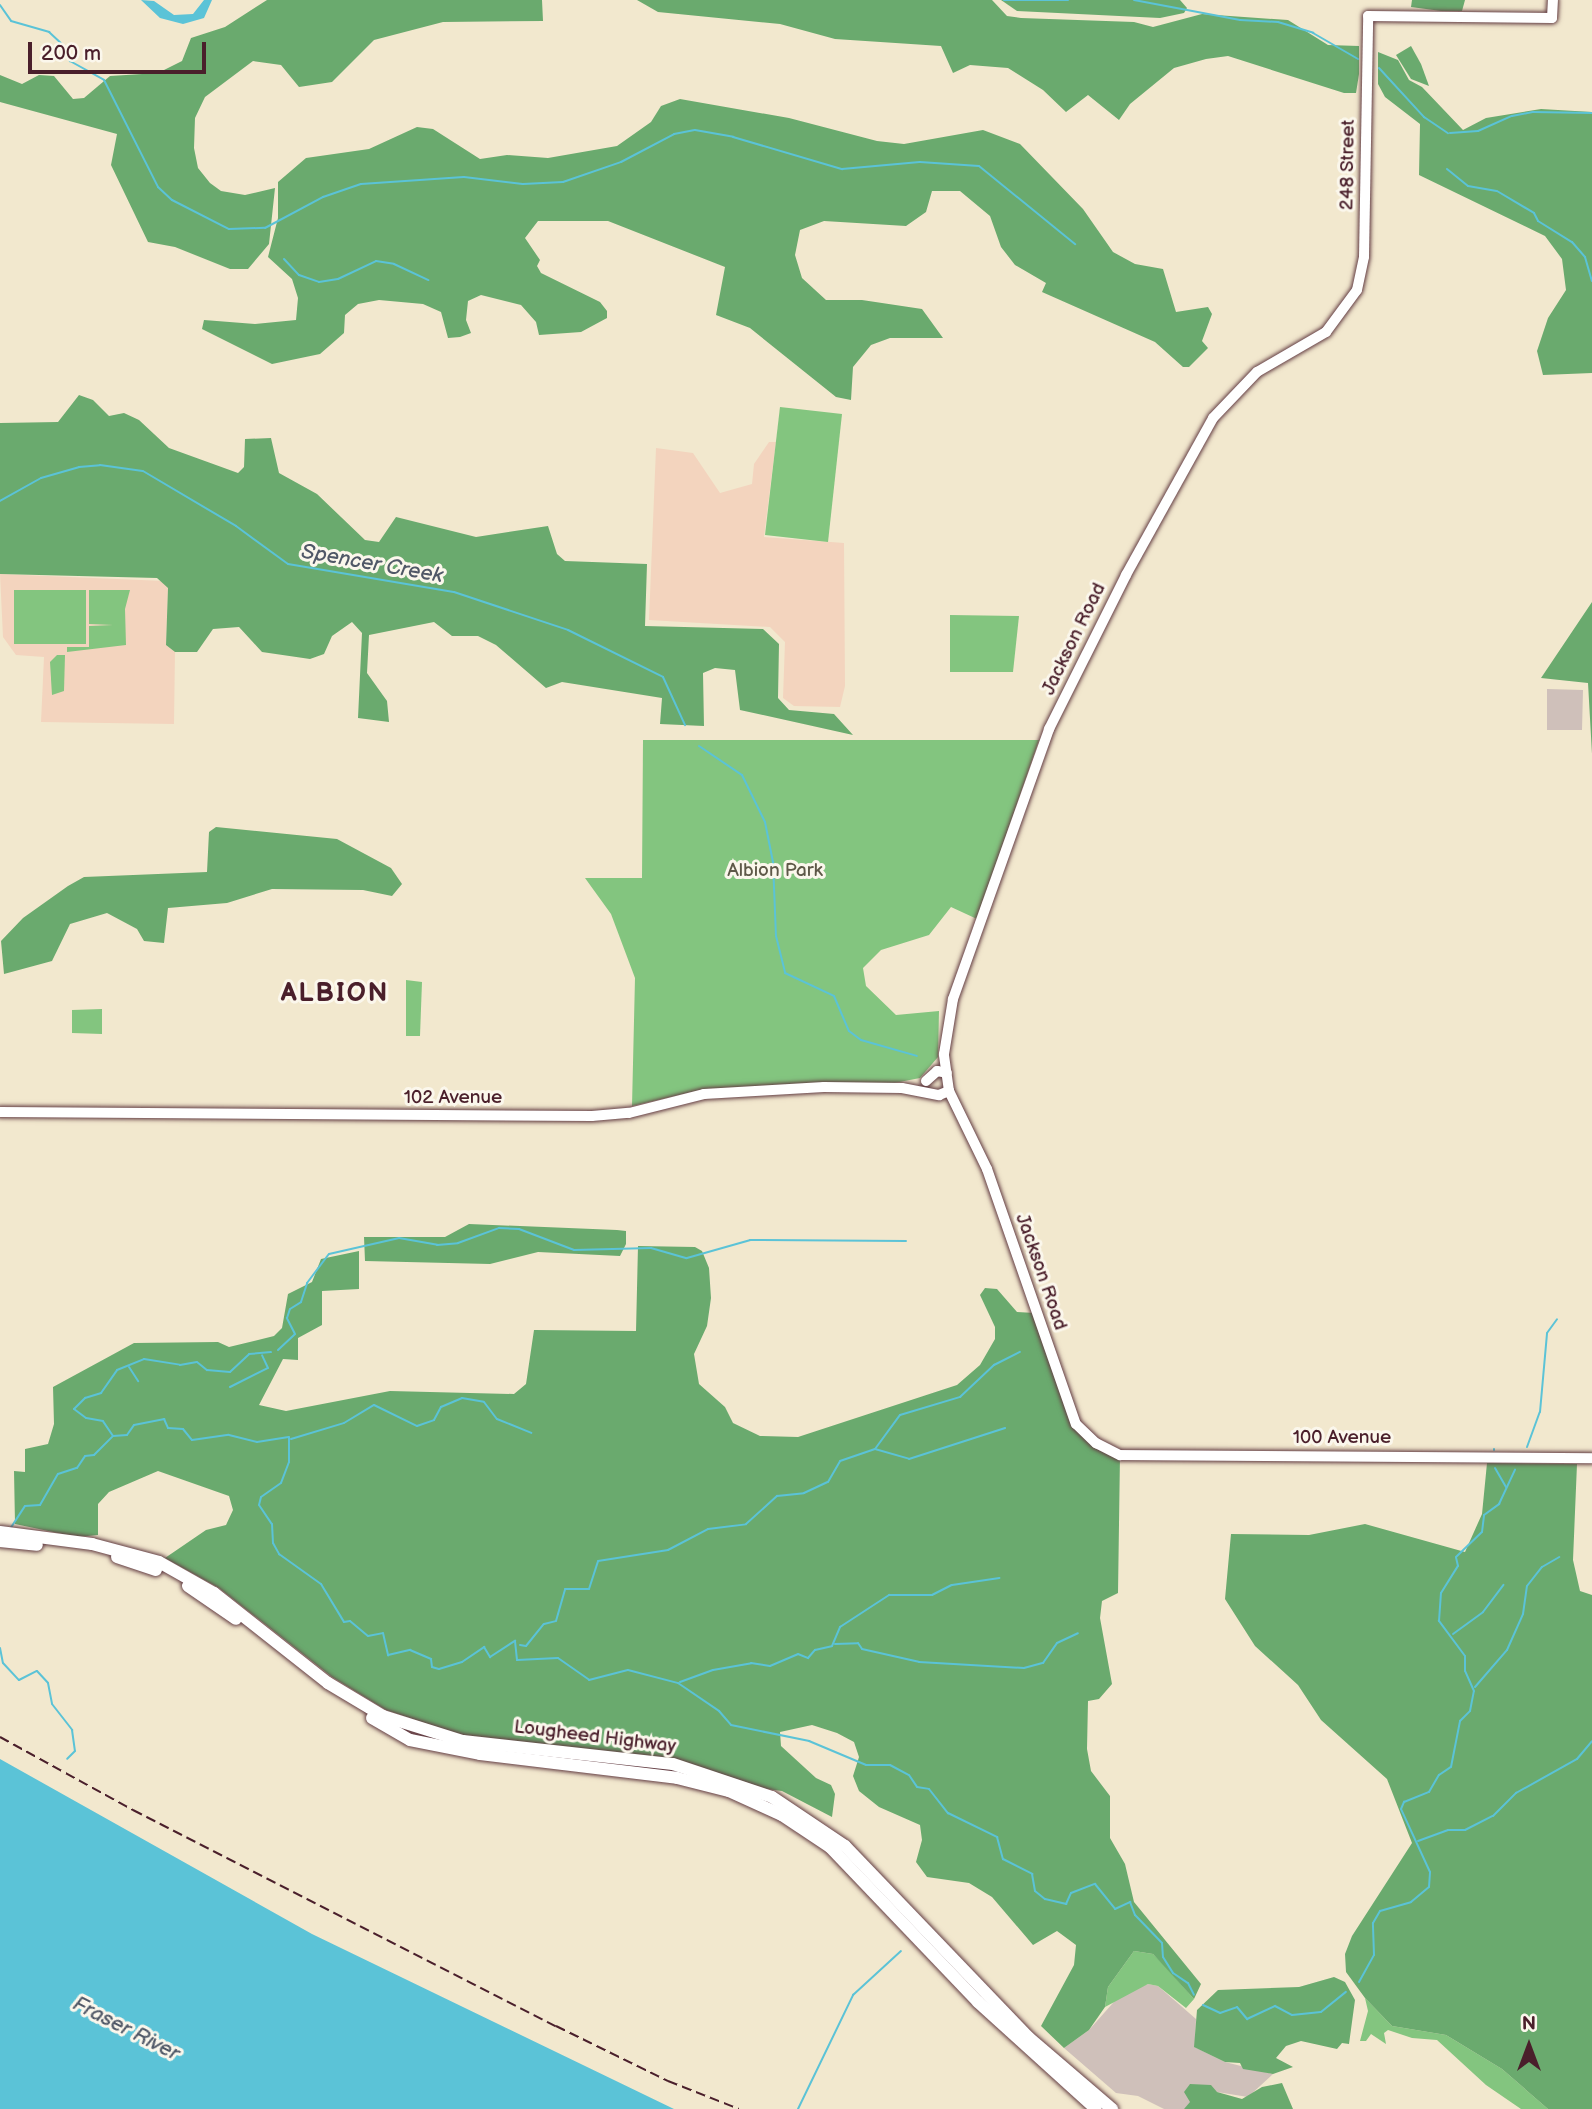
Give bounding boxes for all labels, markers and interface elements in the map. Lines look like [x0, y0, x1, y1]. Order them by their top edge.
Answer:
scale bar [32, 28, 210, 72]
text: 200 m [41, 41, 101, 66]
street label: 248 Street [1336, 119, 1360, 211]
water label: Spencer Creek [299, 539, 445, 589]
street label: Jackson Road [1037, 579, 1111, 699]
park label: Albion Park [727, 860, 823, 882]
district label: ALBION [281, 978, 389, 1010]
street label: 102 Avenue [404, 1087, 502, 1109]
street label: Jackson Road [1010, 1211, 1072, 1333]
street label: 100 Avenue [1293, 1427, 1391, 1449]
street label: Lougheed Highway [513, 1716, 677, 1758]
water label: Fraser River [68, 1991, 184, 2067]
north arrow [1494, 2011, 1564, 2081]
text: N [1522, 2013, 1536, 2036]

